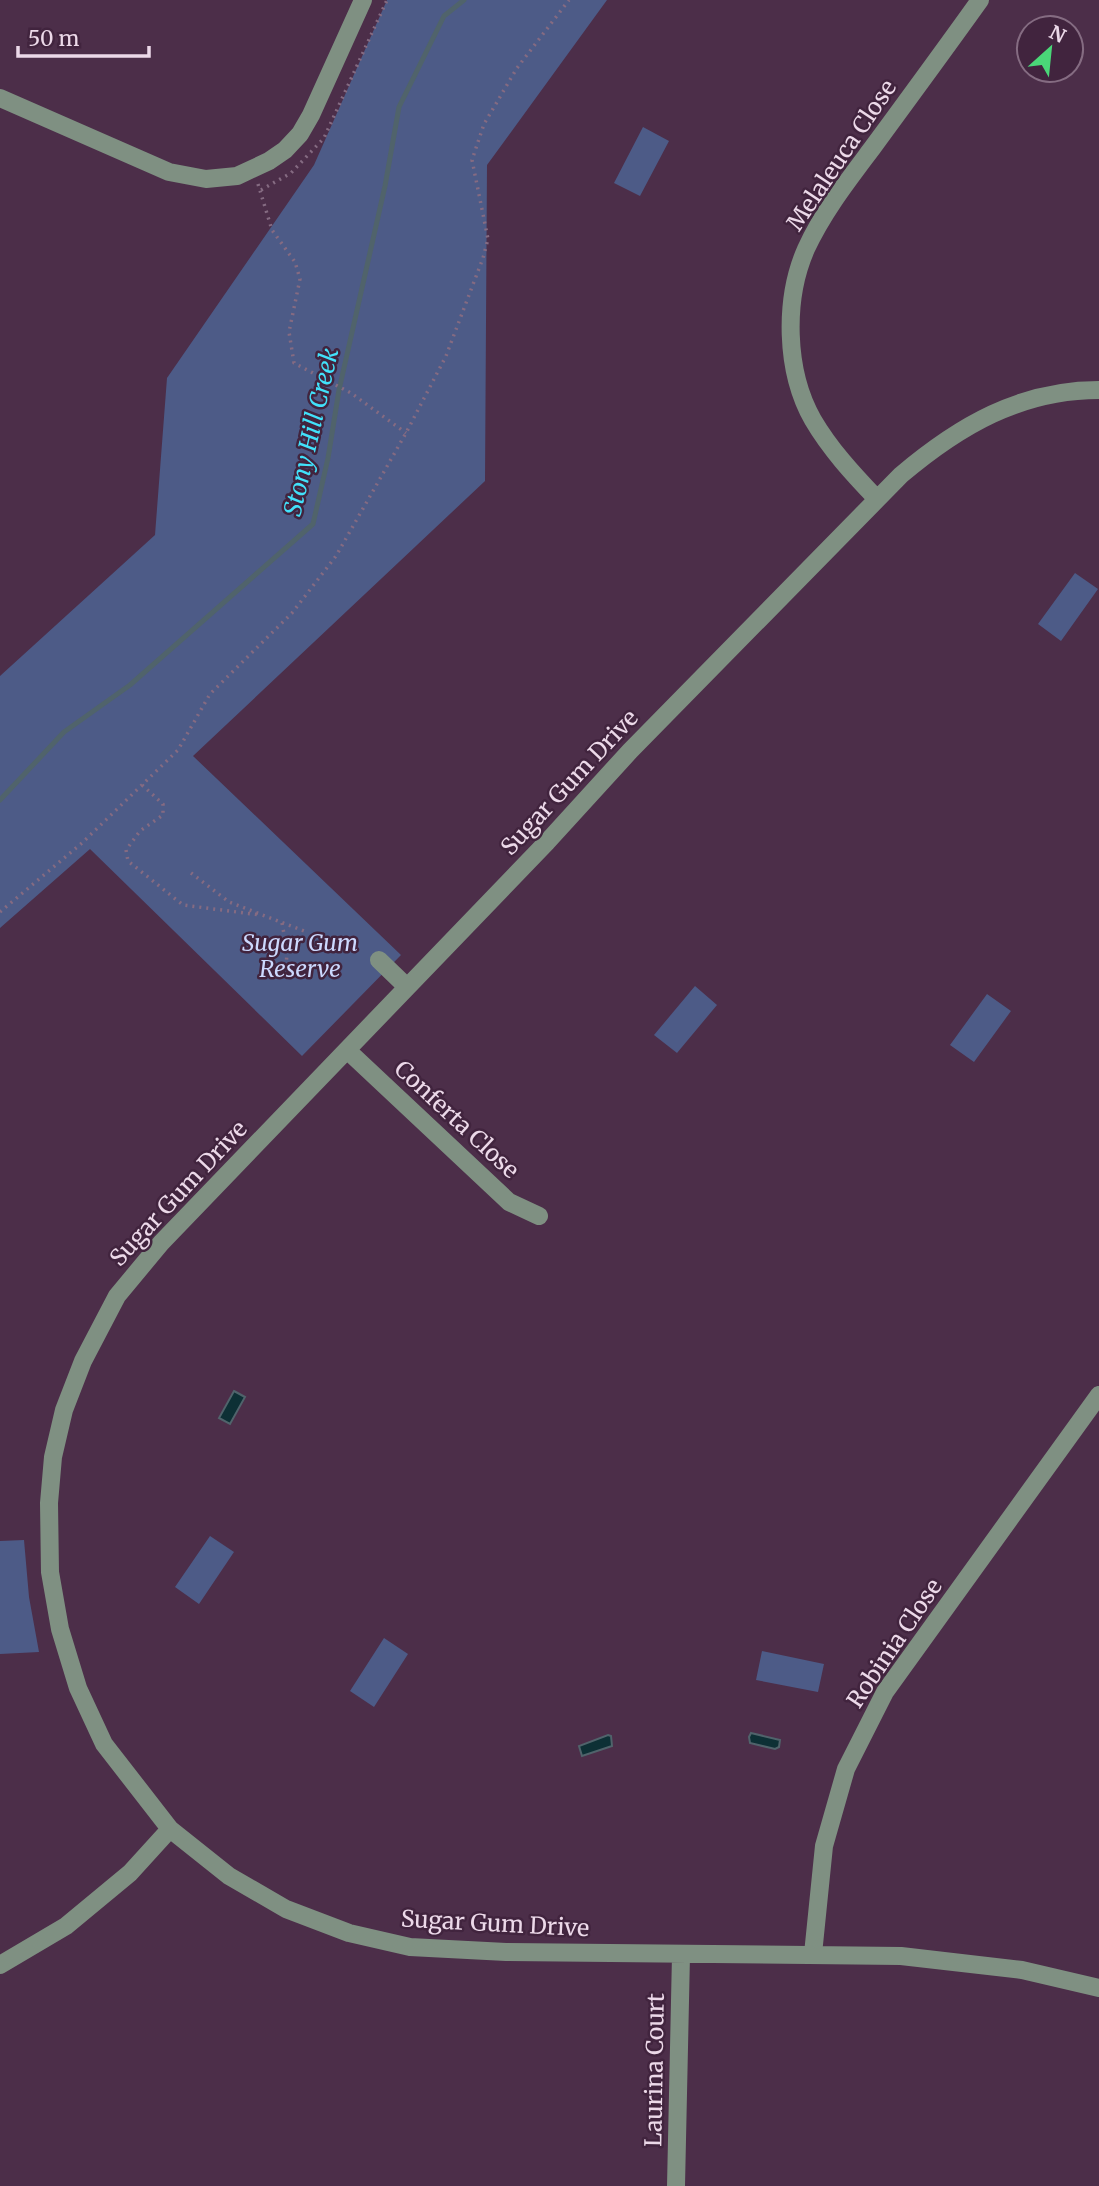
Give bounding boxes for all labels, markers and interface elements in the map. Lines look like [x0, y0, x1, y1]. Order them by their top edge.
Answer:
scale bar [18, 14, 149, 58]
north arrow [1015, 14, 1085, 84]
text: N [1046, 20, 1070, 48]
text: 50 m [28, 25, 79, 52]
street label: Melaleuca Close [780, 74, 902, 236]
water label: Stony Hill Creek [277, 345, 345, 519]
street label: Sugar Gum Drive [494, 703, 644, 861]
park label: Sugar Gum Reserve [242, 928, 358, 983]
street label: Conferta Close [389, 1054, 525, 1184]
street label: Sugar Gum Drive [103, 1114, 253, 1272]
street label: Robinia Close [840, 1573, 948, 1713]
street label: Sugar Gum Drive [400, 1904, 590, 1942]
street label: Laurina Court [638, 1993, 670, 2147]

